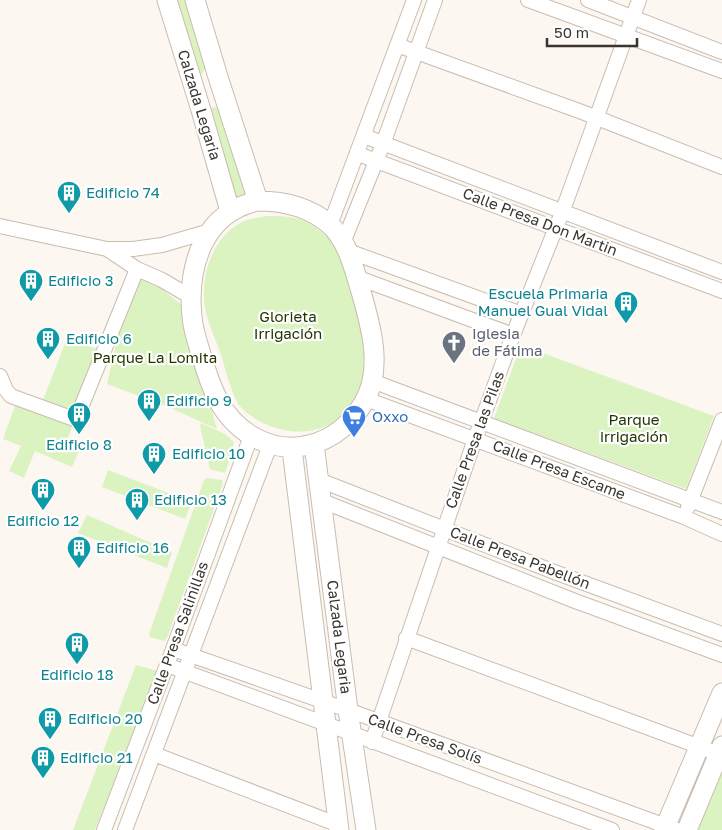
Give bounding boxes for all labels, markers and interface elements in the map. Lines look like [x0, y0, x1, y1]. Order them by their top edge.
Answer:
scale bar [547, 15, 637, 47]
text: 50 m [554, 23, 589, 41]
street label: Calzada Legaria [175, 47, 225, 162]
building icon: Edificio 74 [56, 180, 82, 214]
place label: Edificio 74 [86, 183, 160, 201]
street label: Calle Presa Don Martin [460, 183, 620, 259]
building icon: Edificio 3 [18, 268, 44, 302]
place label: Edificio 3 [48, 271, 113, 289]
place label: Escuela Primaria Manuel Gual Vidal [478, 284, 608, 319]
building icon: Escuela Primaria Manuel Gual Vidal [613, 290, 639, 324]
park label: Glorieta Irrigación [254, 307, 322, 342]
place label: Iglesia de Fátima [472, 324, 542, 359]
building icon: Edificio 6 [35, 326, 61, 360]
place label: Edificio 6 [66, 329, 132, 347]
church icon: Iglesia de Fátima [441, 330, 467, 364]
park label: Parque La Lomita [93, 348, 217, 366]
street label: Calle Presa las Pilas [441, 368, 507, 511]
building icon: Edificio 9 [136, 388, 162, 422]
place label: Edificio 9 [166, 391, 232, 409]
building icon: Edificio 8 [66, 401, 92, 435]
supermarket icon: Oxxo [341, 404, 367, 438]
place label: Oxxo [372, 407, 408, 425]
park label: Parque irrigación [600, 410, 668, 445]
place label: Edificio 8 [46, 435, 112, 453]
street label: Calle Presa Escame [490, 435, 629, 503]
building icon: Edificio 10 [141, 441, 167, 475]
place label: Edificio 10 [172, 444, 245, 462]
building icon: Edificio 12 [30, 477, 56, 511]
building icon: Edificio 13 [124, 487, 150, 521]
place label: Edificio 13 [154, 490, 227, 508]
place label: Edificio 12 [7, 511, 79, 529]
street label: Calle Presa Pabellón [448, 522, 593, 592]
building icon: Edificio 16 [66, 535, 92, 569]
place label: Edificio 16 [96, 538, 169, 556]
street label: Calle Presa Salinillas [143, 559, 211, 707]
street label: Calzada Legaria [324, 579, 356, 695]
building icon: Edificio 18 [64, 631, 90, 665]
place label: Edificio 18 [40, 665, 114, 683]
building icon: Edificio 20 [37, 706, 63, 740]
place label: Edificio 20 [68, 709, 143, 727]
street label: Calle Presa Solís [366, 709, 485, 767]
building icon: Edificio 21 [30, 745, 56, 779]
place label: Edificio 21 [60, 748, 133, 766]

